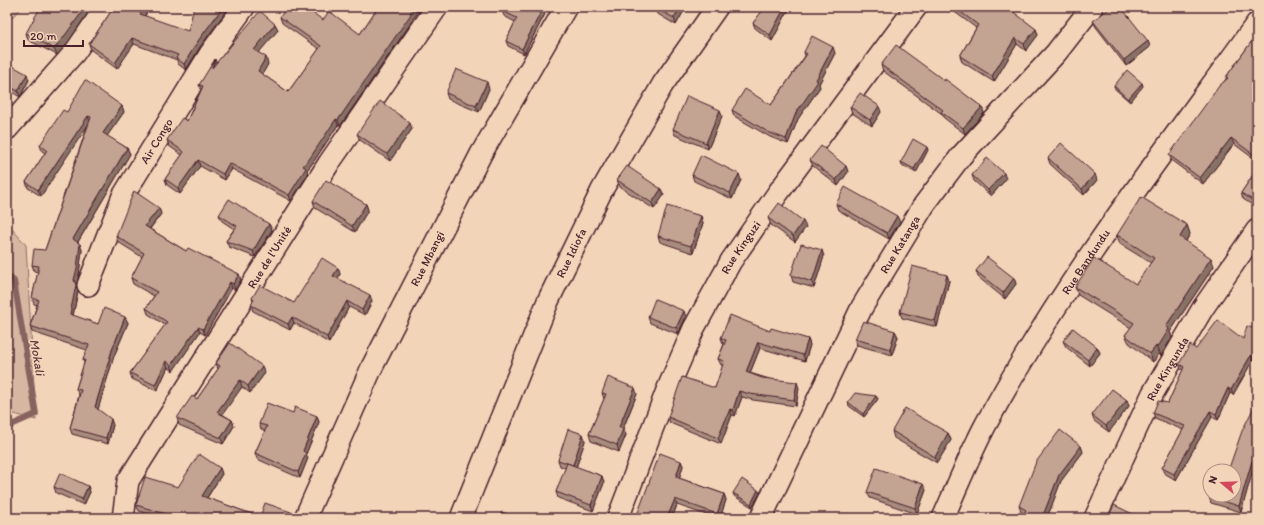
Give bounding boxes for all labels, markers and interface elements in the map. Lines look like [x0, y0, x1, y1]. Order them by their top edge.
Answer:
scale bar [24, 22, 83, 48]
text: 20 m [30, 29, 57, 43]
street label: Air Congo [137, 116, 176, 166]
street label: Rue Katanga [877, 213, 923, 276]
street label: Rue Kinguzi [718, 218, 764, 276]
street label: Rue de l'Unité [244, 223, 294, 291]
street label: Rue Idiofa [553, 226, 589, 280]
street label: Rue Bandundu [1059, 226, 1113, 297]
street label: Rue Mbangi [408, 229, 447, 289]
street label: Rue Kingunda [1143, 334, 1192, 403]
water label: Mokali [27, 338, 48, 378]
north arrow [1202, 463, 1242, 503]
text: N [1206, 474, 1220, 486]

